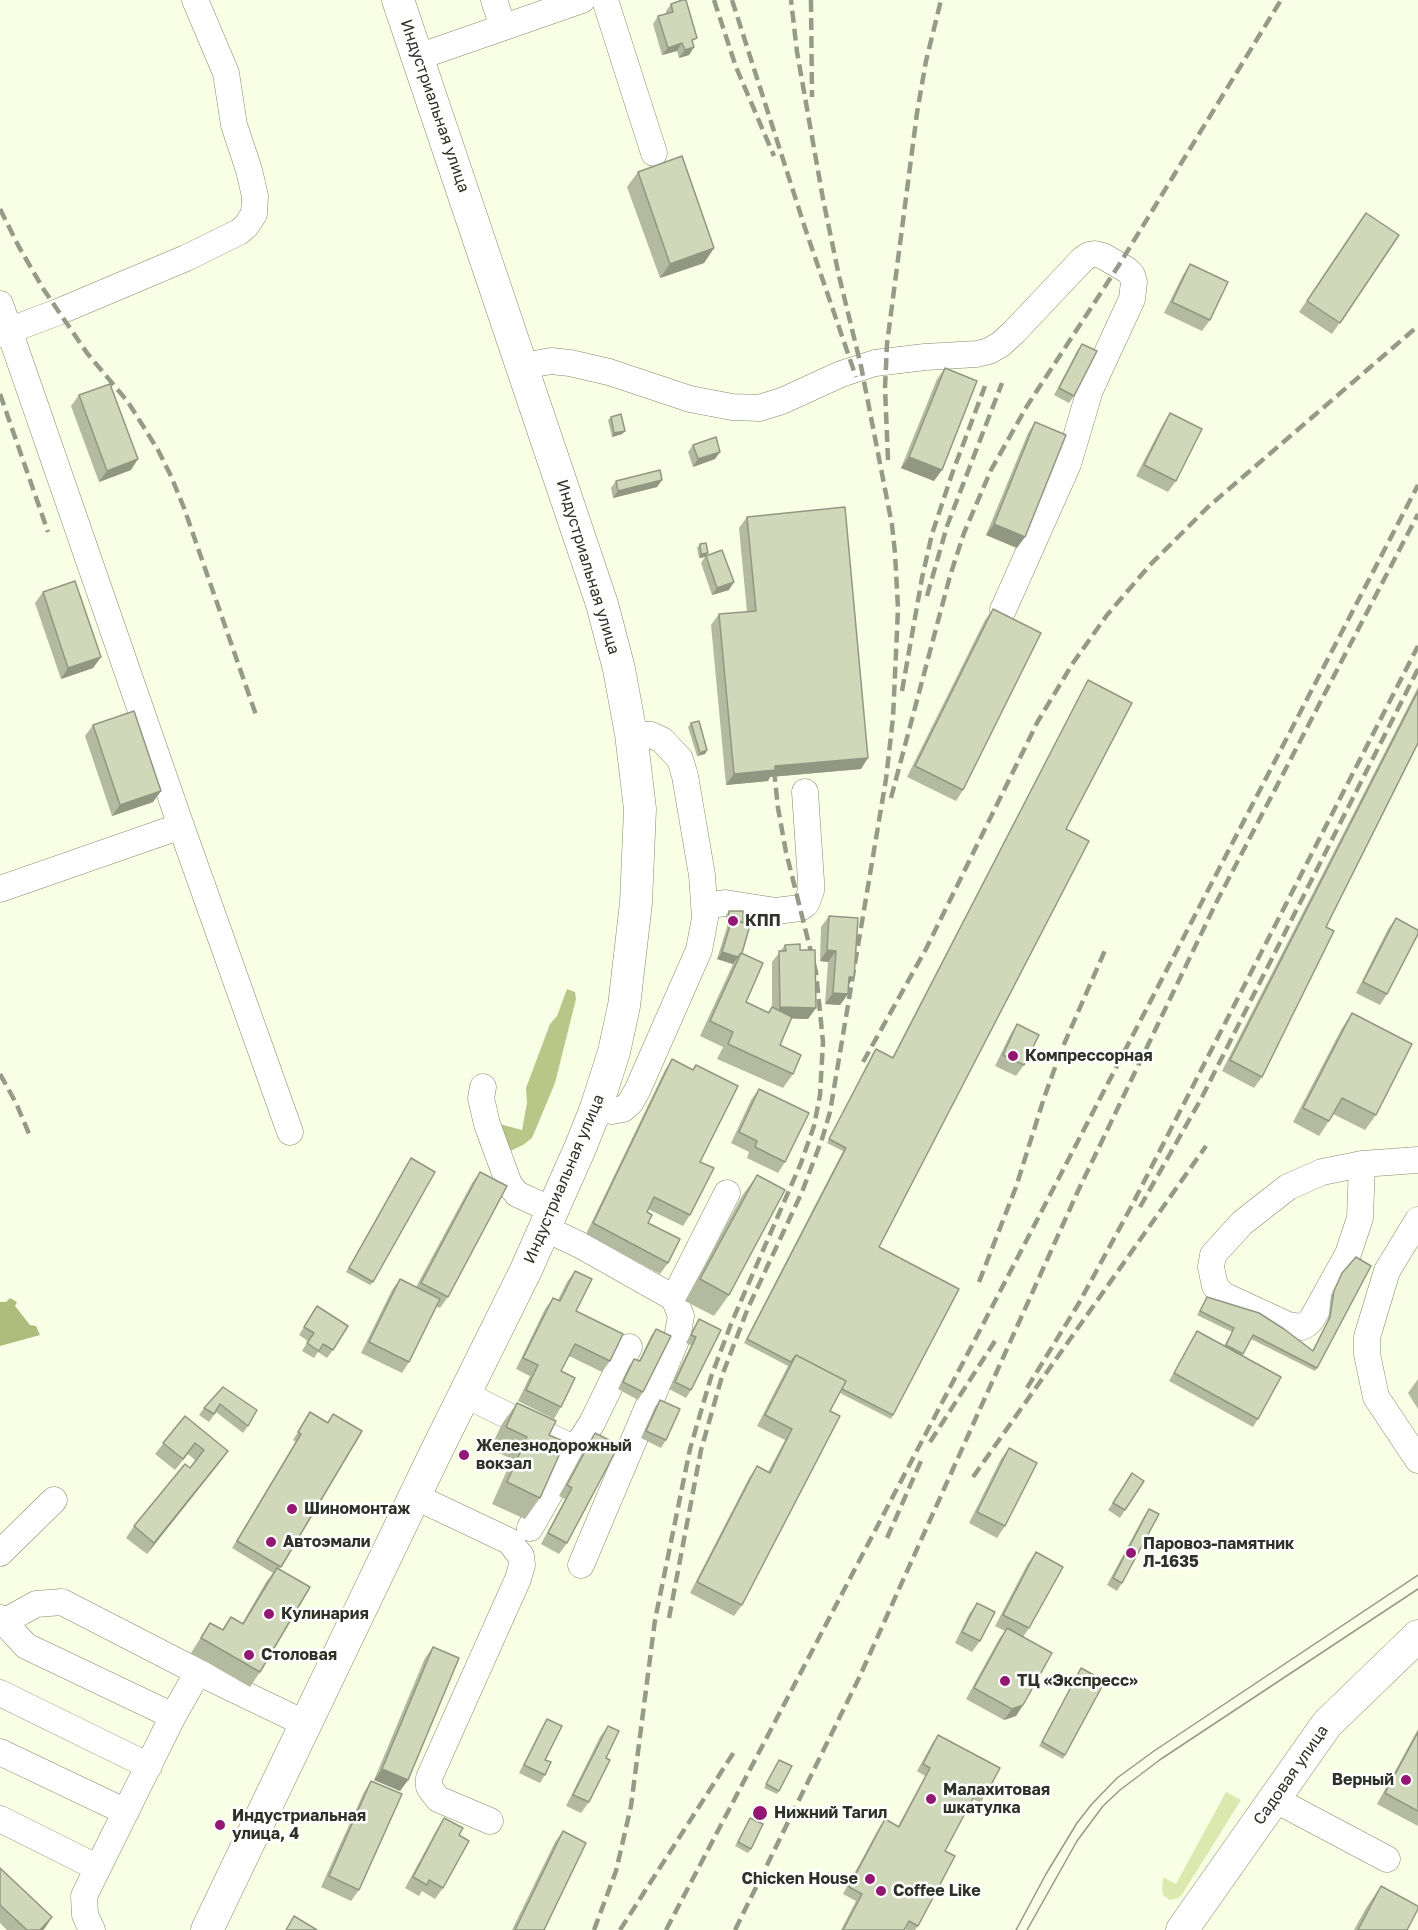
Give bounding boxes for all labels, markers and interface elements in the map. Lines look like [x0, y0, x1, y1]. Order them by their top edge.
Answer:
street label: Индустриальная улица [396, 17, 474, 195]
street label: Индустриальная улица [552, 477, 624, 657]
place label: КПП [745, 911, 781, 931]
marker: КПП [726, 914, 740, 928]
place label: Компрессорная [1025, 1046, 1153, 1066]
marker: Компрессорная [1006, 1049, 1020, 1063]
street label: Индустриальная улица [520, 1092, 608, 1266]
place label: Железнодорожный вокзал [476, 1436, 632, 1474]
marker: Железнодорожный вокзал [457, 1448, 471, 1462]
place label: Шиномонтаж [304, 1499, 410, 1519]
marker: Шиномонтаж [285, 1502, 299, 1516]
place label: Автоэмали [283, 1532, 371, 1552]
place label: Паровоз-памятник Л-1635 [1143, 1534, 1294, 1572]
marker: Автоэмали [264, 1535, 278, 1549]
marker: Паровоз-памятник Л-1635 [1124, 1546, 1138, 1560]
place label: Кулинария [281, 1604, 369, 1624]
marker: Кулинария [262, 1607, 276, 1621]
place label: Столовая [261, 1645, 337, 1665]
marker: Столовая [242, 1648, 256, 1662]
place label: ТЦ «Экспресс» [1017, 1671, 1138, 1691]
marker: ТЦ «Экспресс» [998, 1674, 1012, 1688]
street label: Садовая улица [1250, 1721, 1332, 1829]
place label: Верный [1332, 1770, 1394, 1790]
marker: Верный [1399, 1773, 1413, 1787]
place label: Малахитовая шкатулка [943, 1780, 1050, 1818]
marker: Малахитовая шкатулка [924, 1792, 938, 1806]
place label: Нижний Тагил [774, 1803, 887, 1823]
marker: Нижний Тагил [751, 1804, 769, 1822]
place label: Индустриальная улица, 4 [232, 1806, 366, 1844]
marker: Индустриальная улица, 4 [213, 1818, 227, 1832]
place label: Chicken House [742, 1869, 858, 1889]
marker: Chicken House [863, 1872, 877, 1886]
place label: Coffee Like [893, 1881, 981, 1901]
marker: Coffee Like [874, 1884, 888, 1898]

